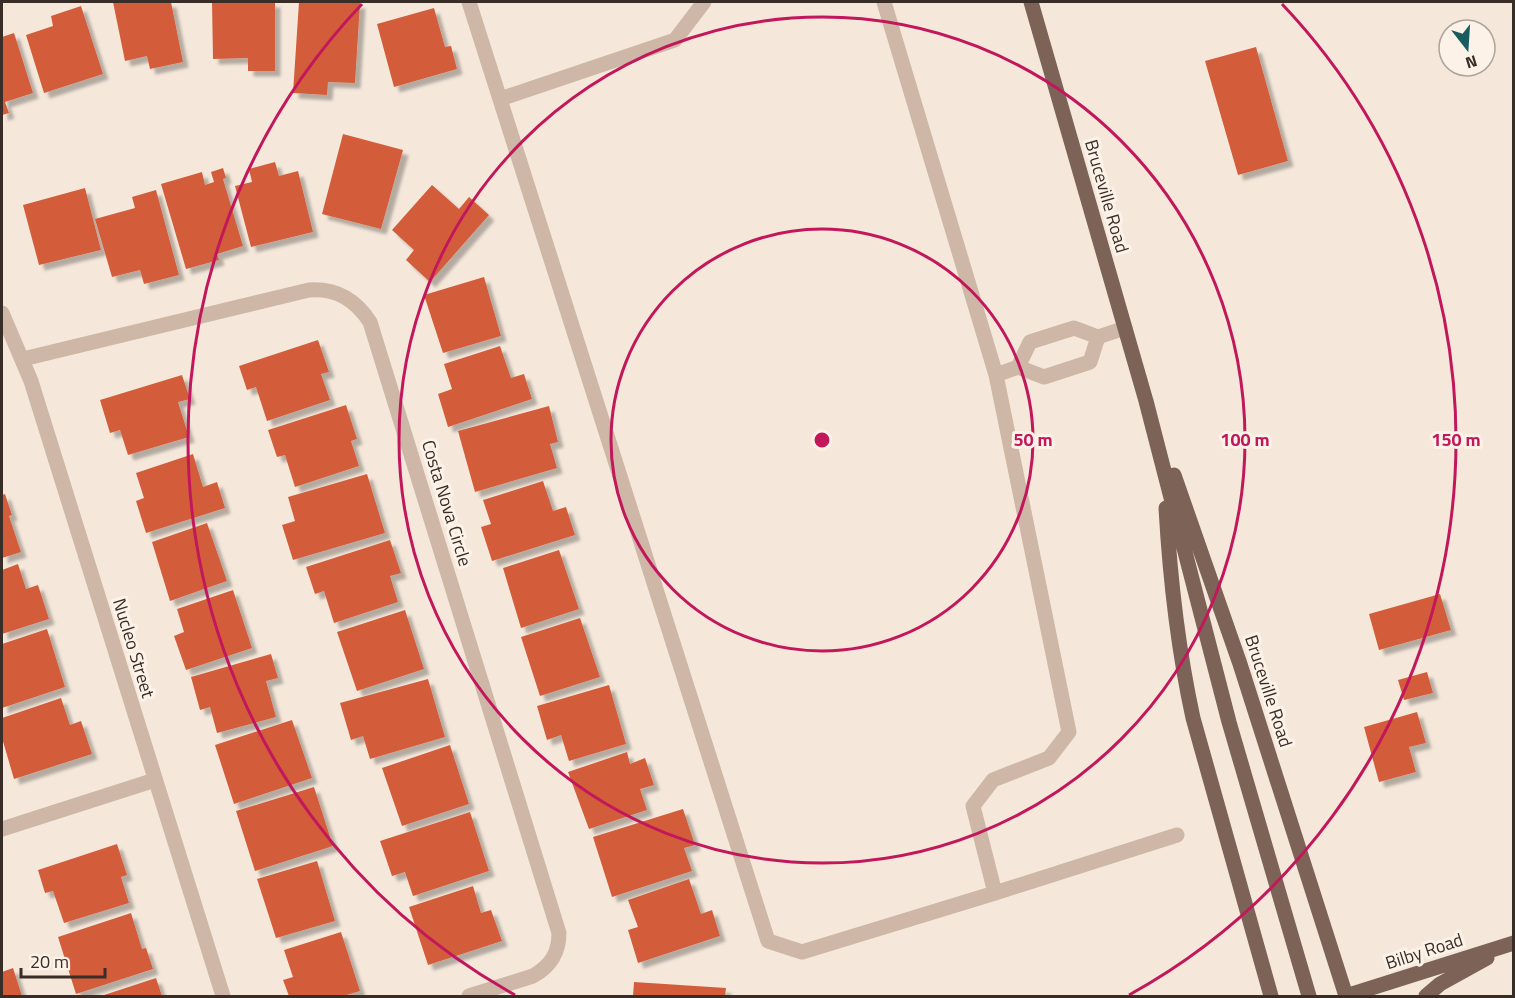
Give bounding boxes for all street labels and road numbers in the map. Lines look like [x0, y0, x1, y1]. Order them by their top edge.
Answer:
street label: Bruceville Road [1078, 136, 1136, 256]
street label: Costa Nova Circle [415, 437, 479, 569]
street label: Nucleo Street [106, 595, 162, 702]
street label: Bruceville Road [1238, 631, 1300, 751]
street label: Bilby Road [1382, 926, 1466, 976]

